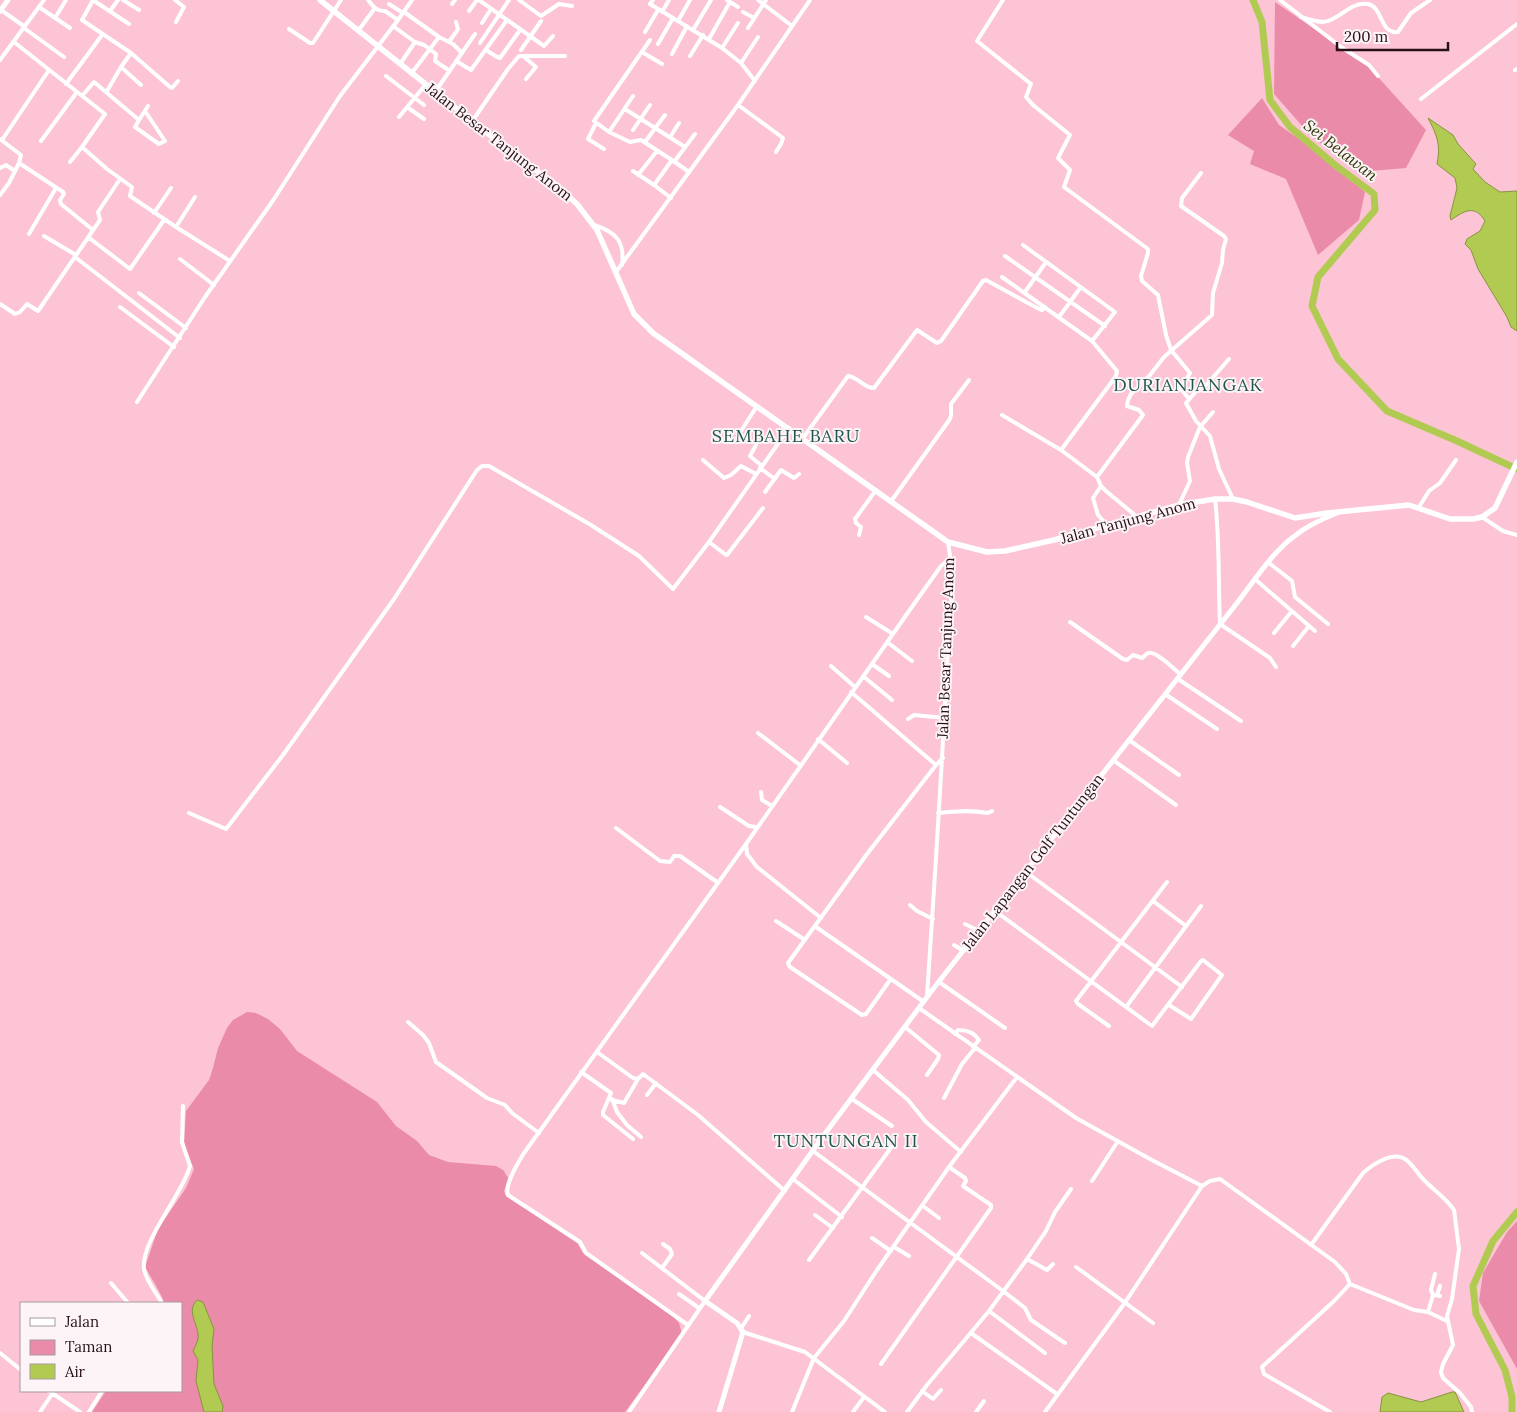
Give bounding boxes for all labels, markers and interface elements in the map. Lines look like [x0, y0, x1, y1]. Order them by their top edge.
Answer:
scale bar [1337, 20, 1448, 52]
text: 200 m [1344, 27, 1388, 46]
street label: Jalan Besar Tanjung Anom [421, 78, 577, 205]
water label: Sei Belawan [1300, 115, 1382, 185]
district label: DURIANJANGAK [1113, 373, 1263, 396]
district label: SEMBAHE BARU [712, 424, 860, 447]
street label: Jalan Tanjung Anom [1057, 493, 1197, 548]
street label: Jalan Besar Tanjung Anom [933, 557, 958, 740]
street label: Jalan Lapangan Golf Tuntungan [957, 769, 1108, 955]
district label: TUNTUNGAN II [774, 1129, 918, 1152]
legend [20, 1302, 182, 1392]
text: Jalan [64, 1312, 99, 1331]
text: Taman [65, 1337, 112, 1356]
text: Air [64, 1362, 86, 1381]

